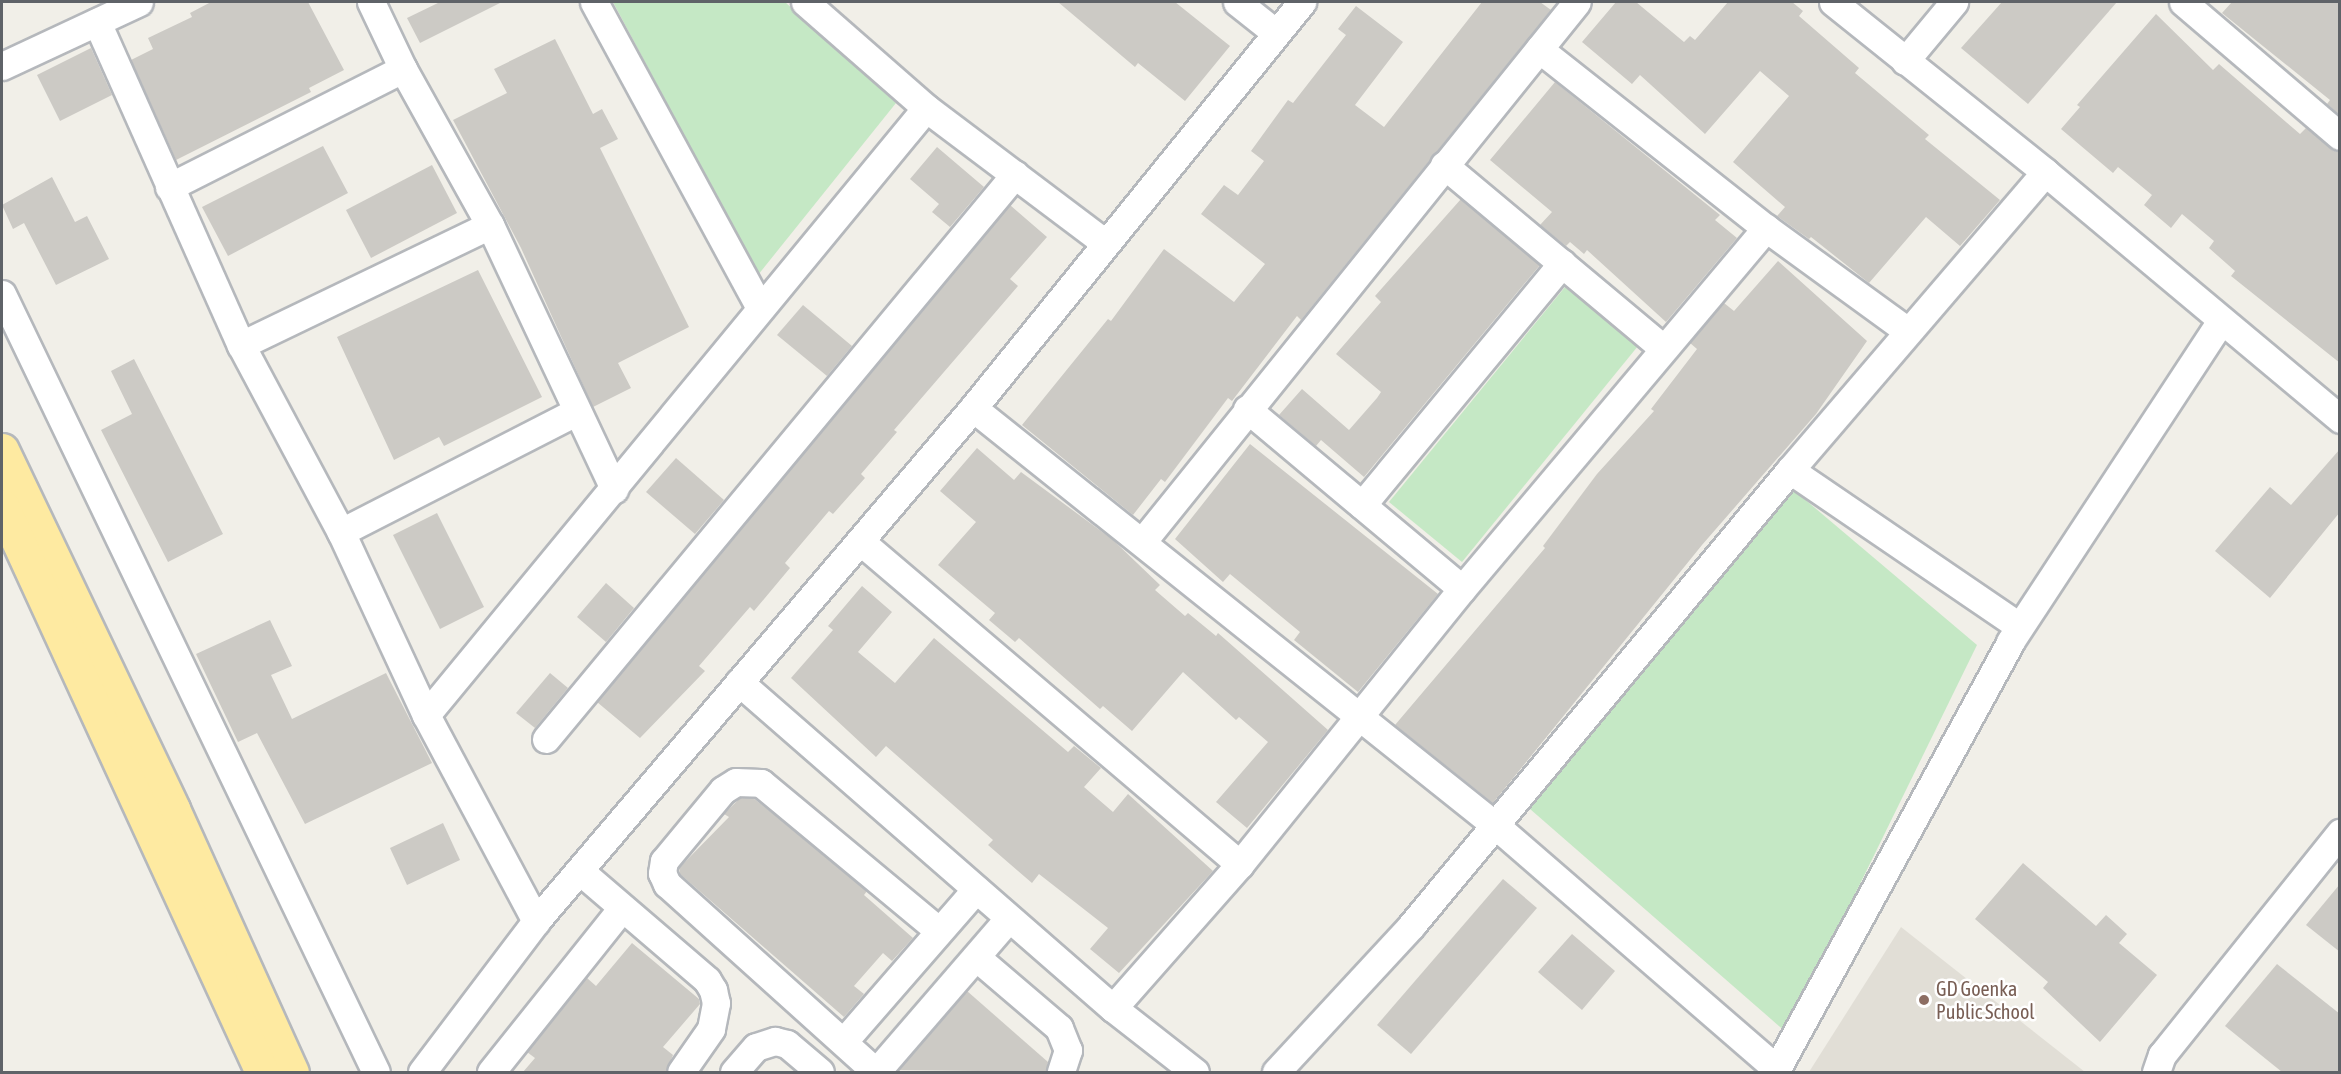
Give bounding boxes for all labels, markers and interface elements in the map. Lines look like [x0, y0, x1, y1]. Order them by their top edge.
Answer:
place label: GD Goenka Public School [1936, 976, 2035, 1023]
marker: GD Goenka Public School [1917, 993, 1931, 1007]

